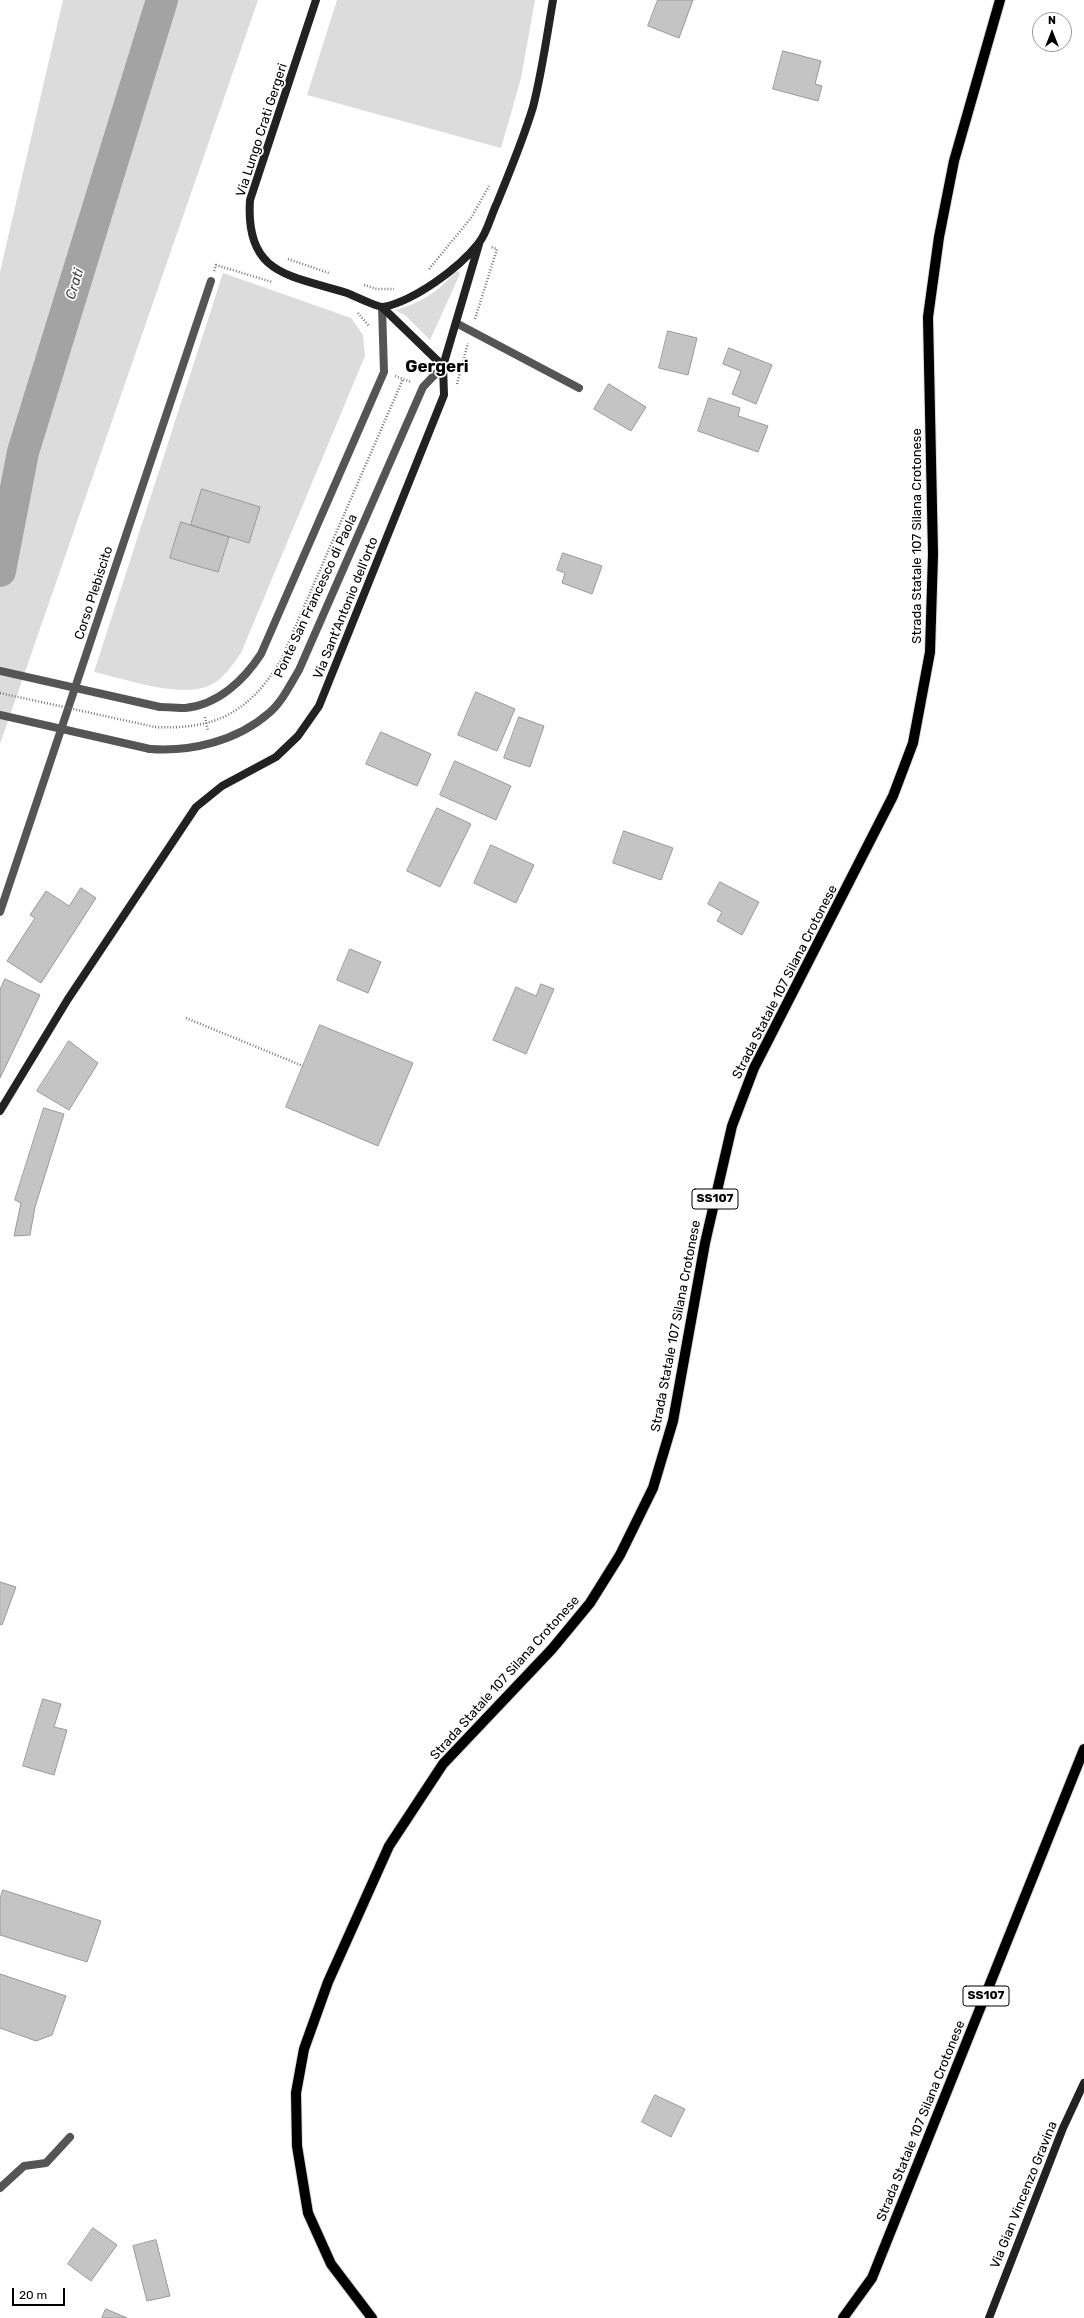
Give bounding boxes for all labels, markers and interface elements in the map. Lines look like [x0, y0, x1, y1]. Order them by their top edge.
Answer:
north arrow [1032, 12, 1072, 52]
text: N [1048, 14, 1056, 27]
street label: Via Lungo Crati Gergeri [233, 61, 291, 199]
water label: Crati [62, 266, 88, 302]
district label: Gergeri [405, 357, 469, 377]
street label: Strada Statale 107 Silana Crotonese [909, 428, 925, 644]
street label: Ponte San Francesco di Paola [271, 512, 361, 680]
street label: Via Sant'Antonio dell'orto [310, 535, 382, 681]
street label: Corso Plebiscito [72, 544, 116, 642]
street label: Strada Statale 107 Silana Crotonese [729, 882, 841, 1082]
road number: SS107 [692, 1189, 738, 1209]
street label: Strada Statale 107 Silana Crotonese [648, 1219, 704, 1433]
street label: Strada Statale 107 Silana Crotonese [427, 1593, 583, 1763]
road number: SS107 [963, 1986, 1009, 2006]
street label: Strada Statale 107 Silana Crotonese [873, 2018, 969, 2224]
street label: Via Gian Vincenzo Gravina [987, 2119, 1061, 2271]
scale bar [14, 2280, 67, 2306]
text: 20 m [19, 2288, 47, 2302]

